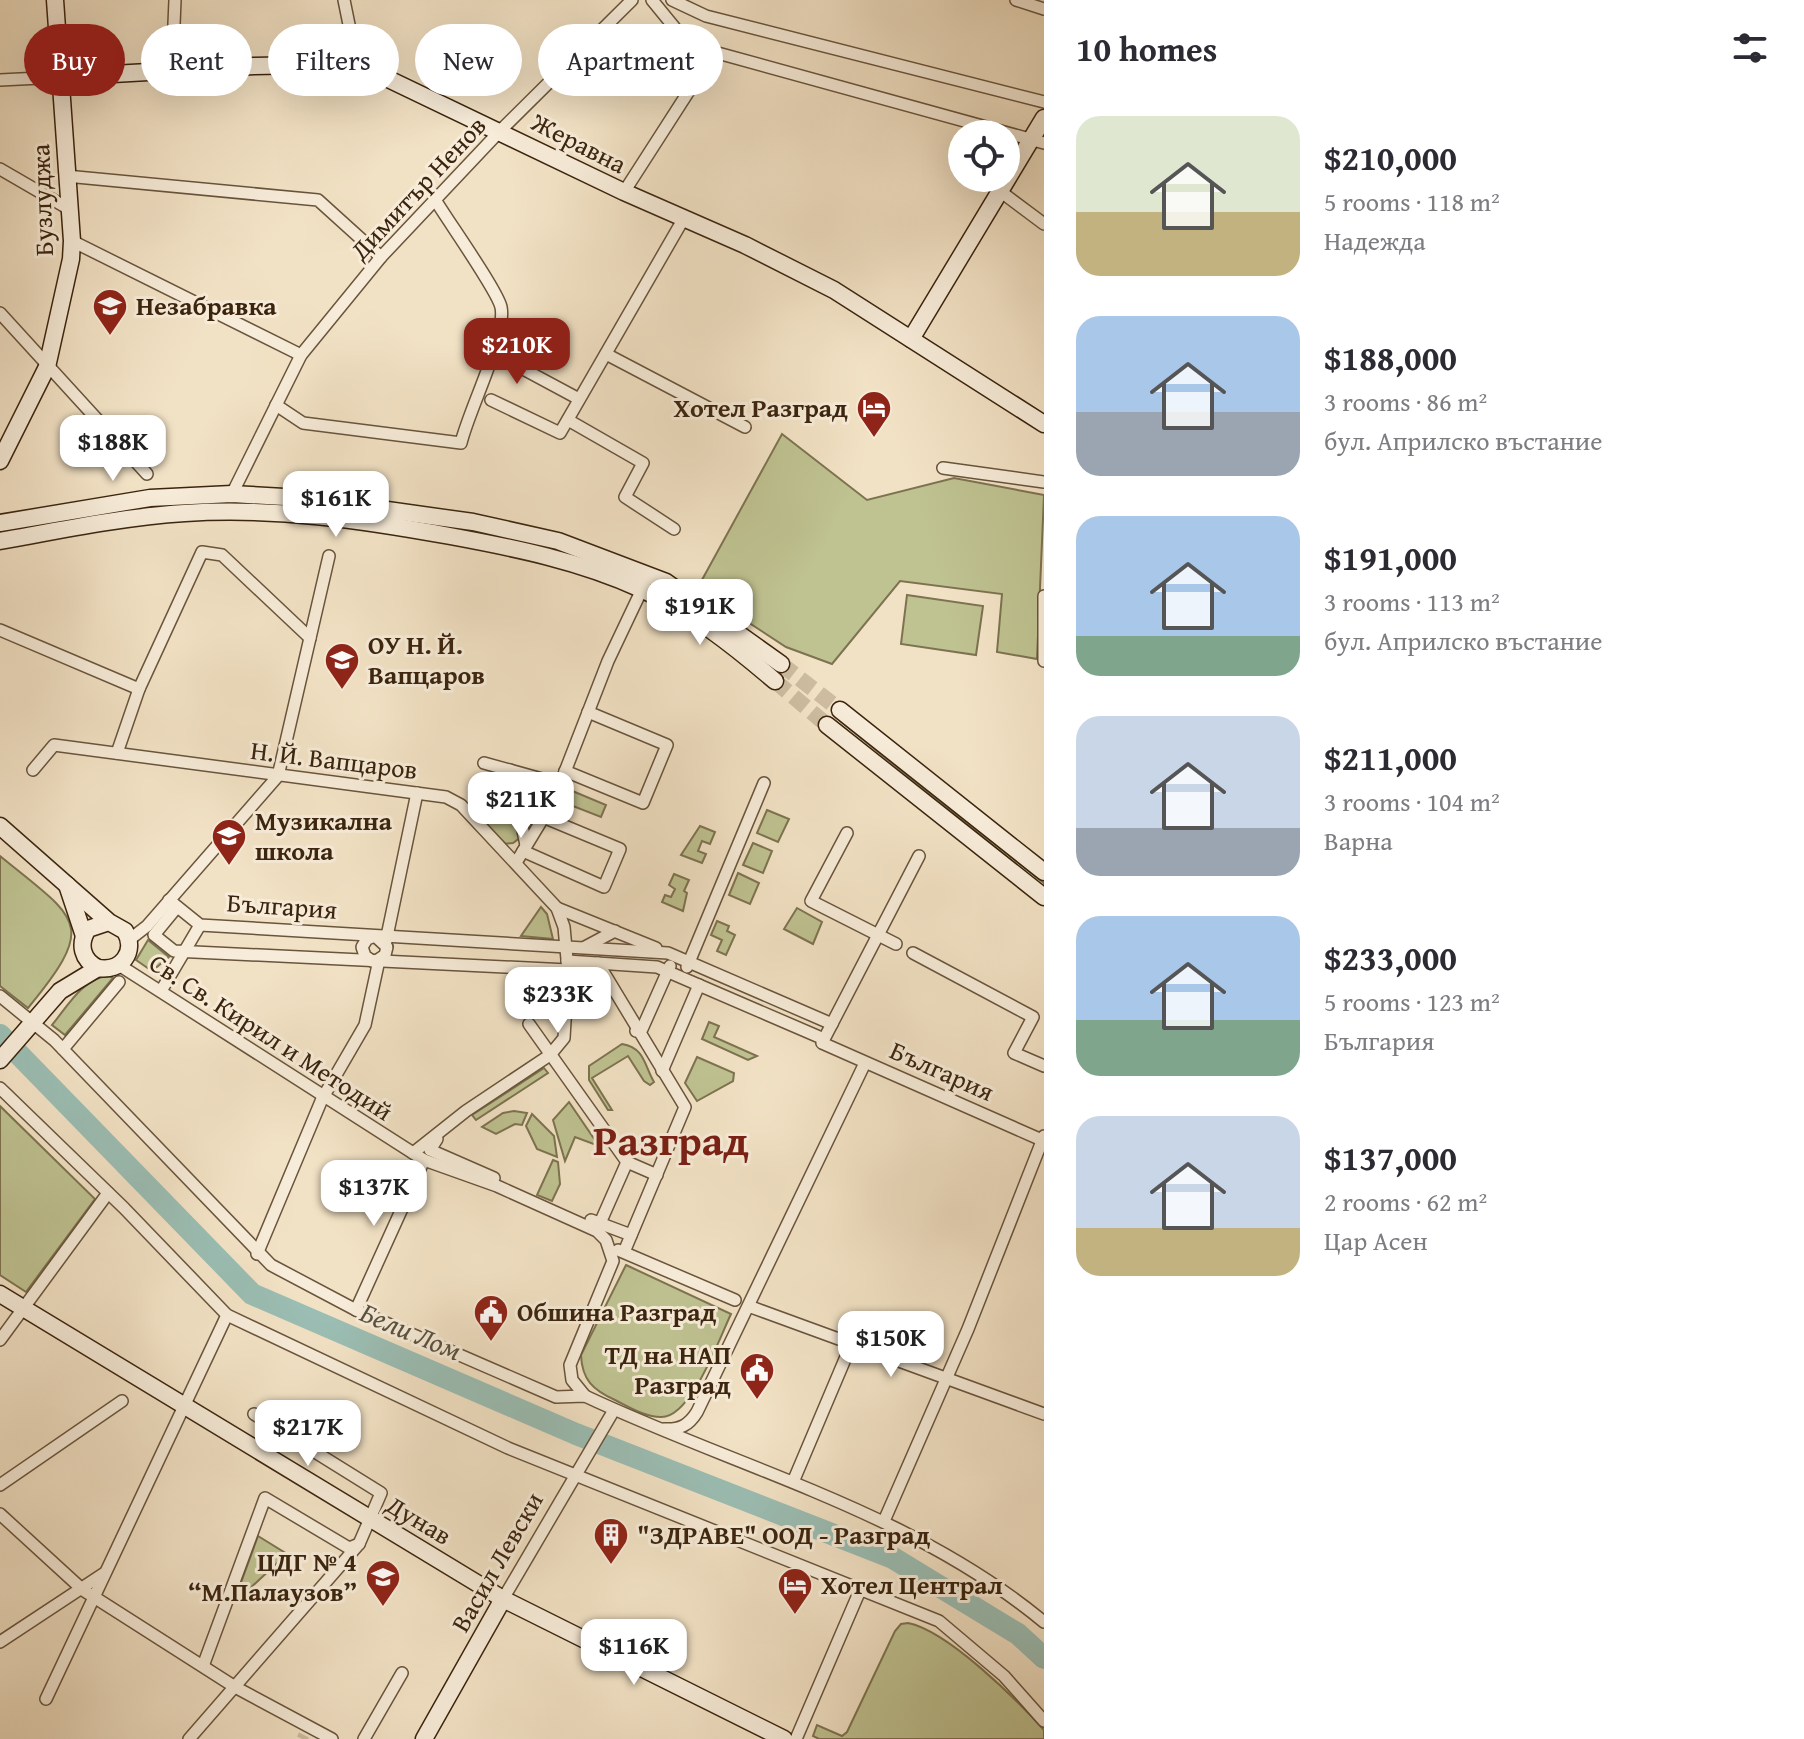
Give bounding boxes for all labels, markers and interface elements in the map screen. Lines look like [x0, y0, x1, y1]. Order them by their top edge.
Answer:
chip: Buy [24, 24, 125, 96]
chip: Rent [141, 24, 252, 96]
chip: Filters [268, 24, 399, 96]
chip: New [415, 24, 522, 96]
chip: Apartment [538, 24, 723, 96]
text: 10 homes [1076, 24, 1217, 73]
icon: filters [1728, 26, 1772, 70]
street label: Жеравна [524, 102, 634, 183]
street label: Димитър Ненов [340, 107, 495, 269]
map controls [948, 120, 1020, 192]
button: locate [948, 120, 1020, 192]
text: $210,000 [1324, 133, 1457, 182]
street label: Бузлуджа [20, 143, 63, 257]
icon: home [1140, 148, 1236, 244]
text: 5 rooms · 118 m² [1324, 182, 1500, 221]
text: Надежда [1324, 221, 1426, 260]
place label: Незабравка [136, 286, 277, 325]
school or university icon: Незабравка [91, 287, 129, 337]
pin: $210K [461, 318, 573, 386]
text: $210K [482, 324, 552, 363]
text: $188,000 [1324, 333, 1457, 382]
icon: home [1140, 348, 1236, 444]
text: 3 rooms · 86 m² [1324, 382, 1487, 421]
place label: Хотел Разград [674, 388, 848, 427]
hotel icon: Хотел Разград [855, 389, 893, 439]
pin: $188K [57, 415, 169, 483]
text: $188K [78, 421, 148, 460]
text: бул. Априлско въстание [1324, 421, 1602, 460]
pin: $161K [280, 471, 392, 539]
text: $161K [301, 477, 371, 516]
text: $191,000 [1324, 533, 1457, 582]
icon: home [1140, 548, 1236, 644]
pin: $191K [644, 579, 756, 647]
text: 3 rooms · 113 m² [1324, 582, 1500, 621]
text: $191K [665, 585, 735, 624]
text: бул. Априлско въстание [1324, 621, 1602, 660]
place label: ОУ Н. Й. Вапцаров [368, 625, 485, 694]
school or university icon: ОУ Н. Й. Вапцаров [323, 641, 361, 691]
street label: Н. Й. Вапцаров [248, 730, 420, 789]
text: $211,000 [1324, 733, 1457, 782]
icon: home [1140, 748, 1236, 844]
pin: $211K [465, 772, 577, 840]
text: $211K [486, 778, 556, 817]
text: 3 rooms · 104 m² [1324, 782, 1500, 821]
place label: Музикална школа [255, 801, 393, 870]
school or university icon: Музикална школа [210, 817, 248, 867]
text: Варна [1324, 821, 1393, 860]
street label: България [226, 882, 338, 929]
text: $233,000 [1324, 933, 1457, 982]
street label: Св. Св. Кирил и Методий [142, 943, 401, 1130]
icon: home [1140, 948, 1236, 1044]
pin: $233K [502, 967, 614, 1035]
text: $233K [523, 973, 593, 1012]
text: 5 rooms · 123 m² [1324, 982, 1500, 1021]
text: България [1324, 1021, 1434, 1060]
street label: България [884, 1030, 1001, 1111]
district label: Разград [593, 1109, 749, 1170]
text: $137,000 [1324, 1133, 1457, 1182]
icon: home [1140, 1148, 1236, 1244]
pin: $137K [318, 1160, 430, 1228]
text: $137K [339, 1166, 409, 1205]
text: 2 rooms · 62 m² [1324, 1182, 1487, 1221]
text: Цар Асен [1324, 1221, 1427, 1260]
water label: Бели Лом [354, 1291, 468, 1370]
place label: Обшина Разград [517, 1292, 717, 1331]
public building icon: Обшина Разград [472, 1293, 510, 1343]
pin: $150K [835, 1311, 947, 1379]
text: $150K [856, 1317, 926, 1356]
place label: ТД на НАП Разград [605, 1335, 731, 1404]
public building icon: ТД на НАП Разград [738, 1351, 776, 1401]
pin: $217K [252, 1400, 364, 1468]
text: $217K [273, 1406, 343, 1445]
street label: Дунав [378, 1484, 459, 1554]
street label: Васил Левски [441, 1484, 552, 1639]
place label: "ЗДРАВЕ" ООД - Разград [637, 1515, 931, 1554]
building icon: "ЗДРАВЕ" ООД - Разград [592, 1516, 630, 1566]
place label: ЦДГ № 4 “М.Палаузов” [188, 1542, 357, 1611]
school or university icon: ЦДГ № 4 “М.Палаузов” [364, 1558, 402, 1608]
place label: Хотел Централ [821, 1565, 1003, 1604]
hotel icon: Хотел Централ [776, 1566, 814, 1616]
pin: $116K [578, 1619, 690, 1687]
text: $116K [599, 1625, 669, 1664]

